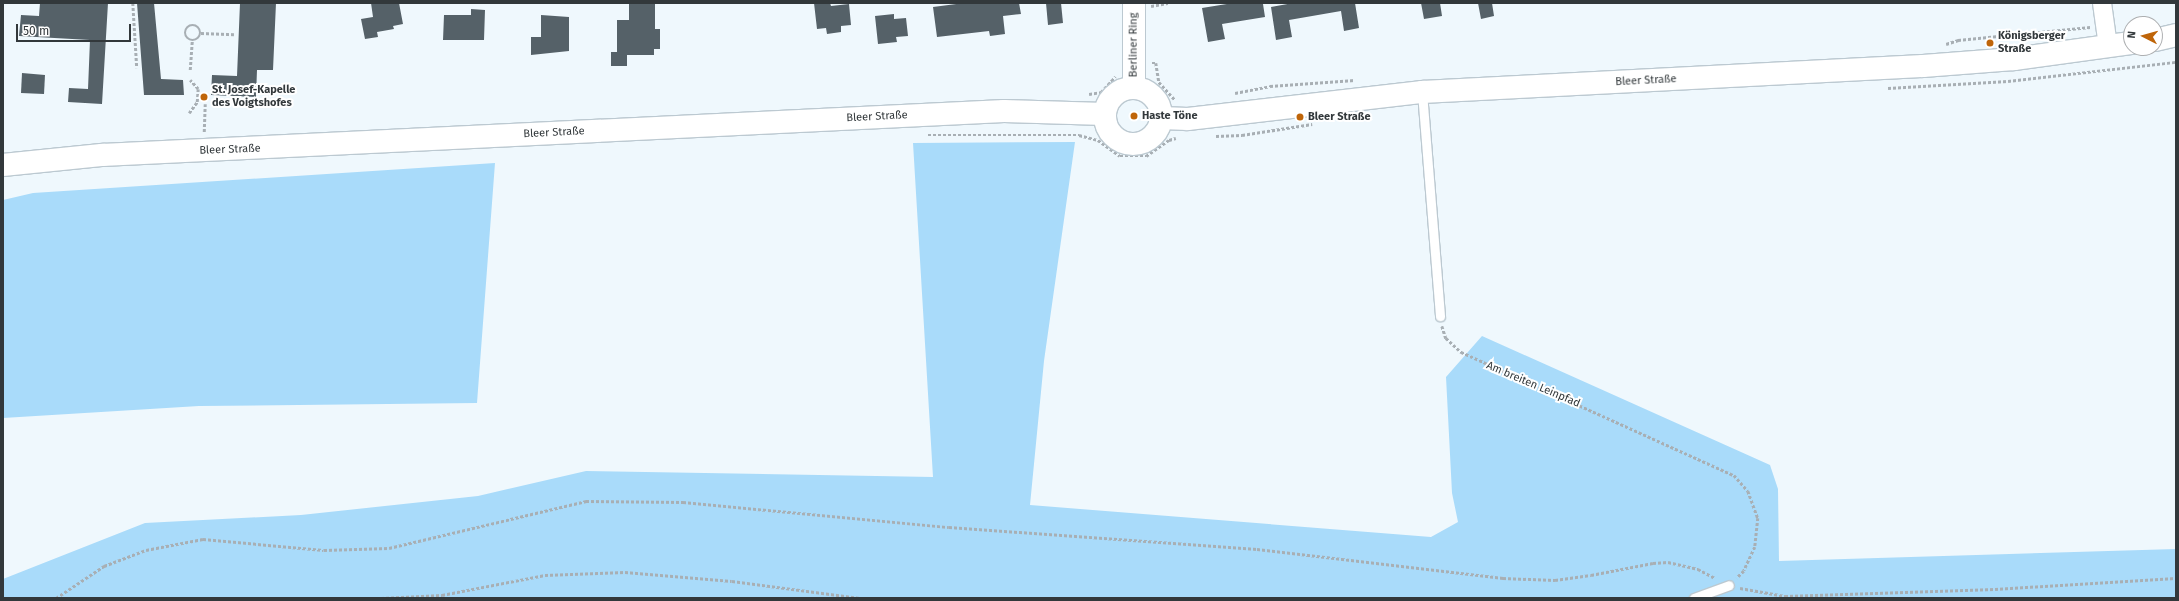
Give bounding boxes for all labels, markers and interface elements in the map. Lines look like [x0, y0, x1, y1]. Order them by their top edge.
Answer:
street label: Berliner Ring [1127, 13, 1141, 77]
scale bar [18, 16, 133, 42]
north arrow [2123, 16, 2163, 56]
text: 50 m [23, 24, 49, 38]
place label: Königsberger Straße [1998, 30, 2065, 56]
text: N [2125, 30, 2138, 39]
marker: Königsberger Straße [1985, 38, 1995, 48]
street label: Bleer Straße [1615, 73, 1677, 89]
place label: St. Josef-Kapelle des Voigtshofes [212, 84, 295, 110]
marker: St. Josef-Kapelle des Voigtshofes [199, 92, 209, 102]
street label: Bleer Straße [846, 109, 908, 125]
place label: Haste Töne [1142, 109, 1197, 123]
place label: Bleer Straße [1308, 110, 1370, 124]
marker: Haste Töne [1129, 111, 1139, 121]
marker: Bleer Straße [1295, 112, 1305, 122]
street label: Bleer Straße [523, 125, 585, 141]
street label: Bleer Straße [199, 142, 261, 158]
street label: Am breiten Leinpfad [1484, 359, 1582, 411]

